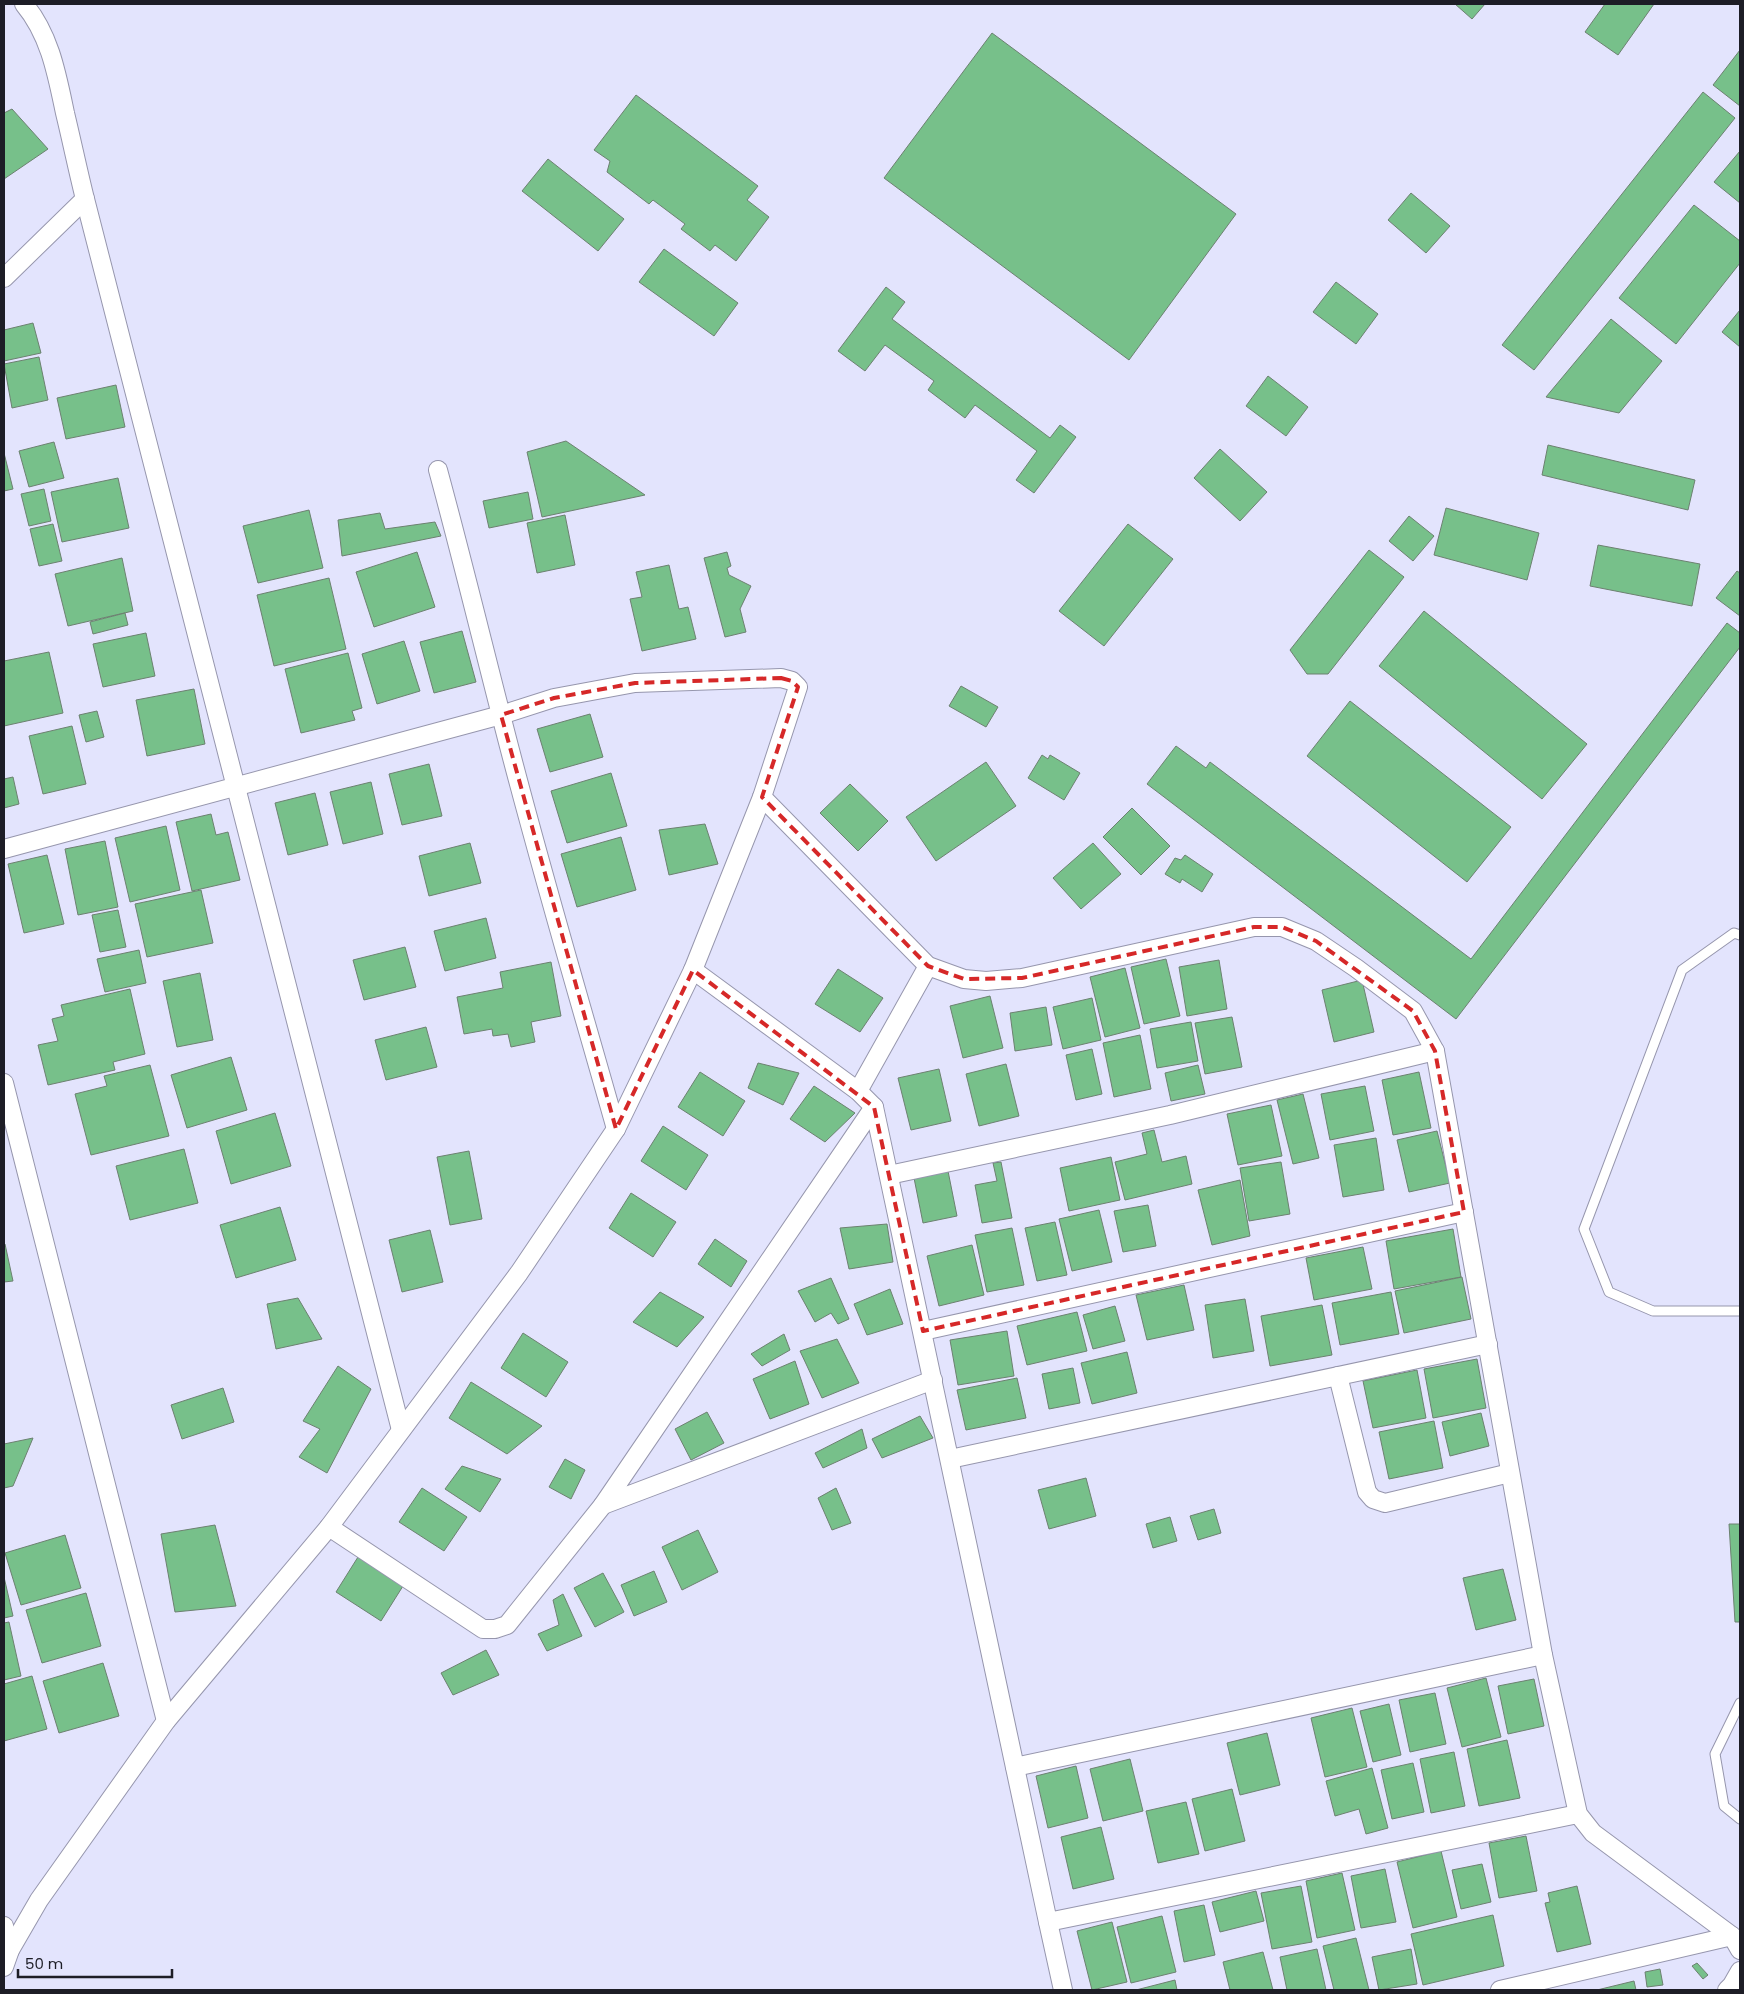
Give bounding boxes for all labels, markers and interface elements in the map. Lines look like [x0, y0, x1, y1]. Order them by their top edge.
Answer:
scale bar [18, 1946, 171, 1978]
text: 50 m [25, 1953, 63, 1974]

